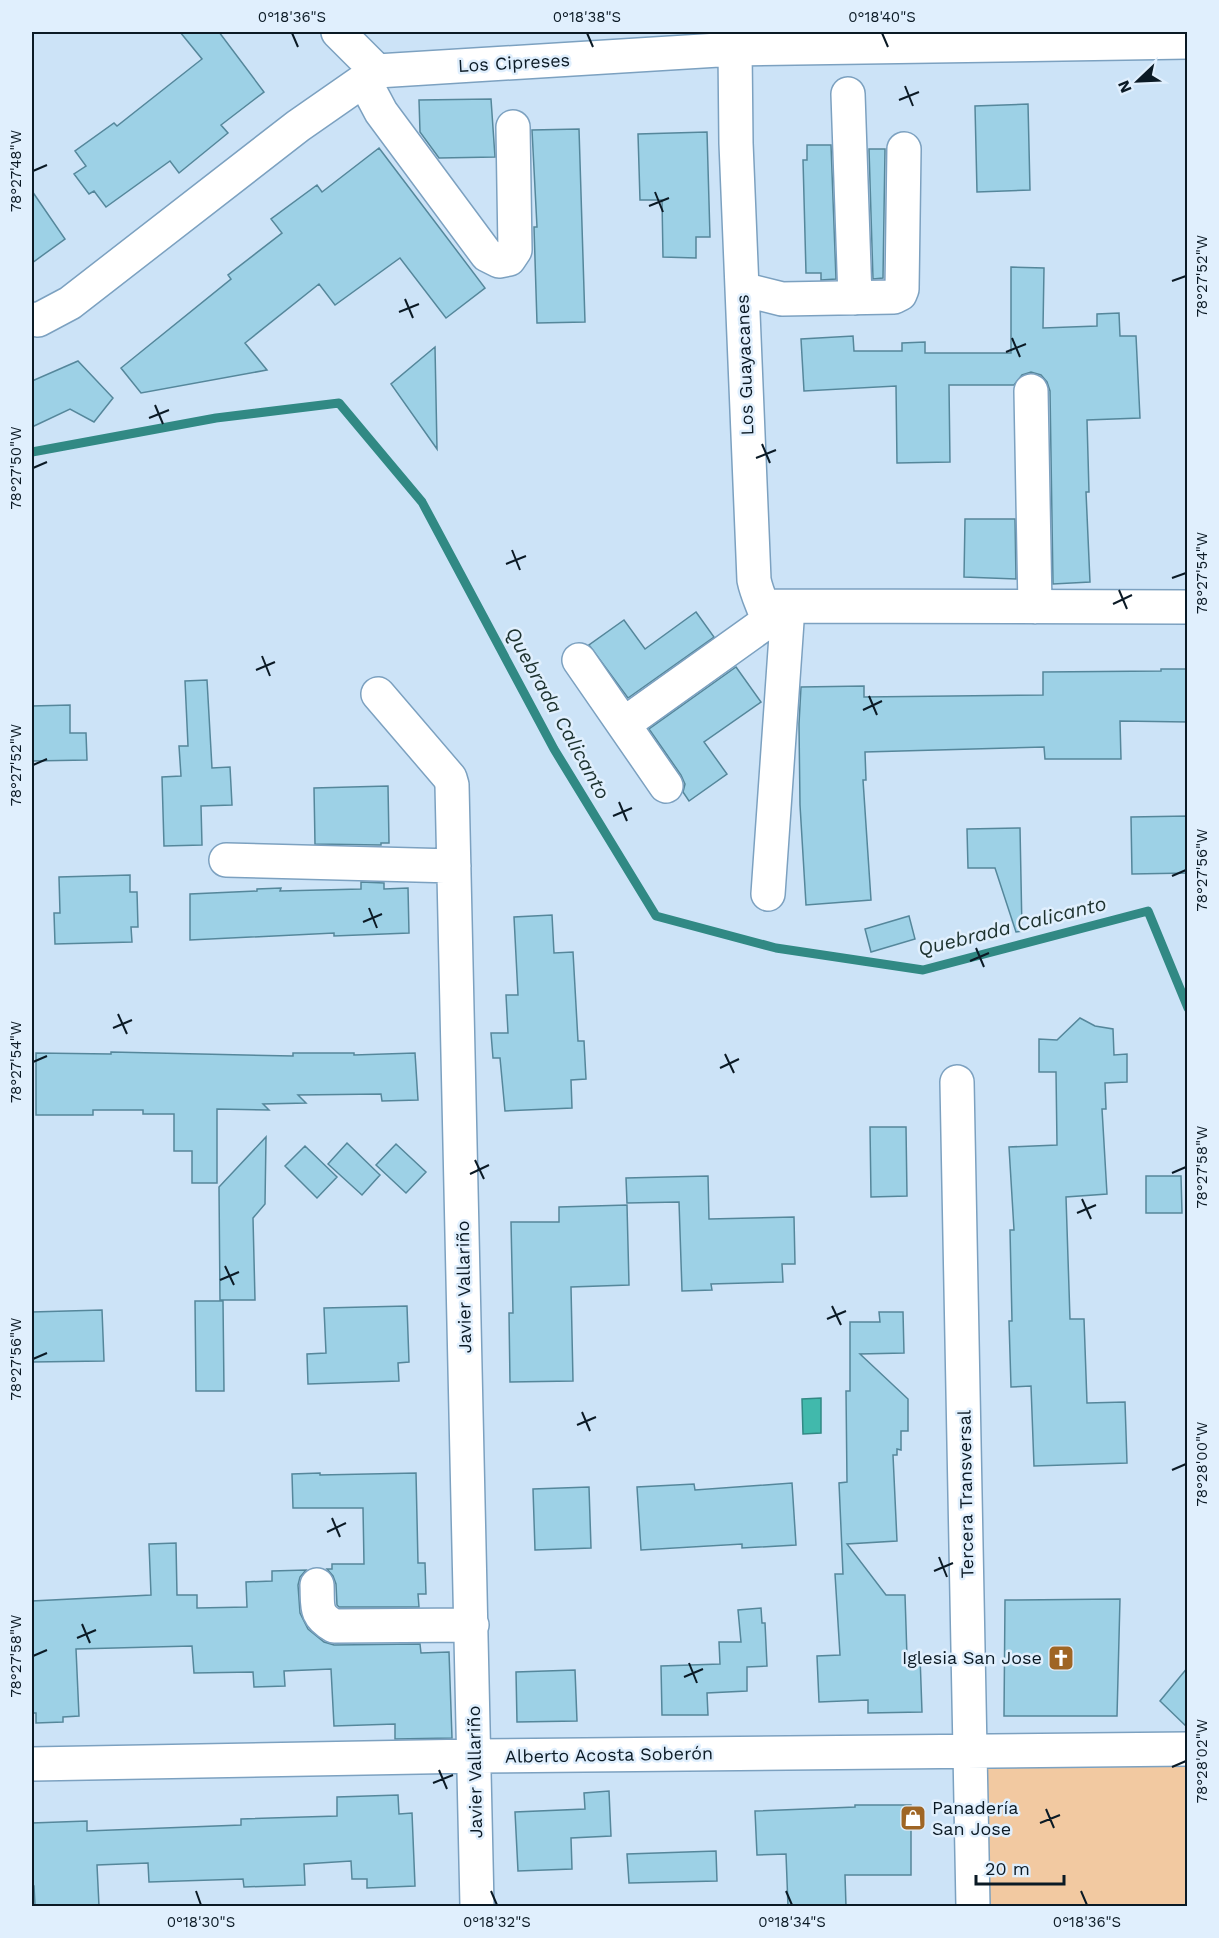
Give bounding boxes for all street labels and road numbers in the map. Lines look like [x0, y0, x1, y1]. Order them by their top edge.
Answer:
street label: Los Cipreses [457, 49, 571, 76]
street label: Los Guayacanes [732, 294, 757, 436]
street label: Javier Vallariño [452, 1220, 475, 1354]
street label: Tercera Transversal [954, 1409, 977, 1578]
street label: Javier Vallariño [463, 1705, 486, 1839]
street label: Alberto Acosta Soberón [505, 1742, 713, 1767]

